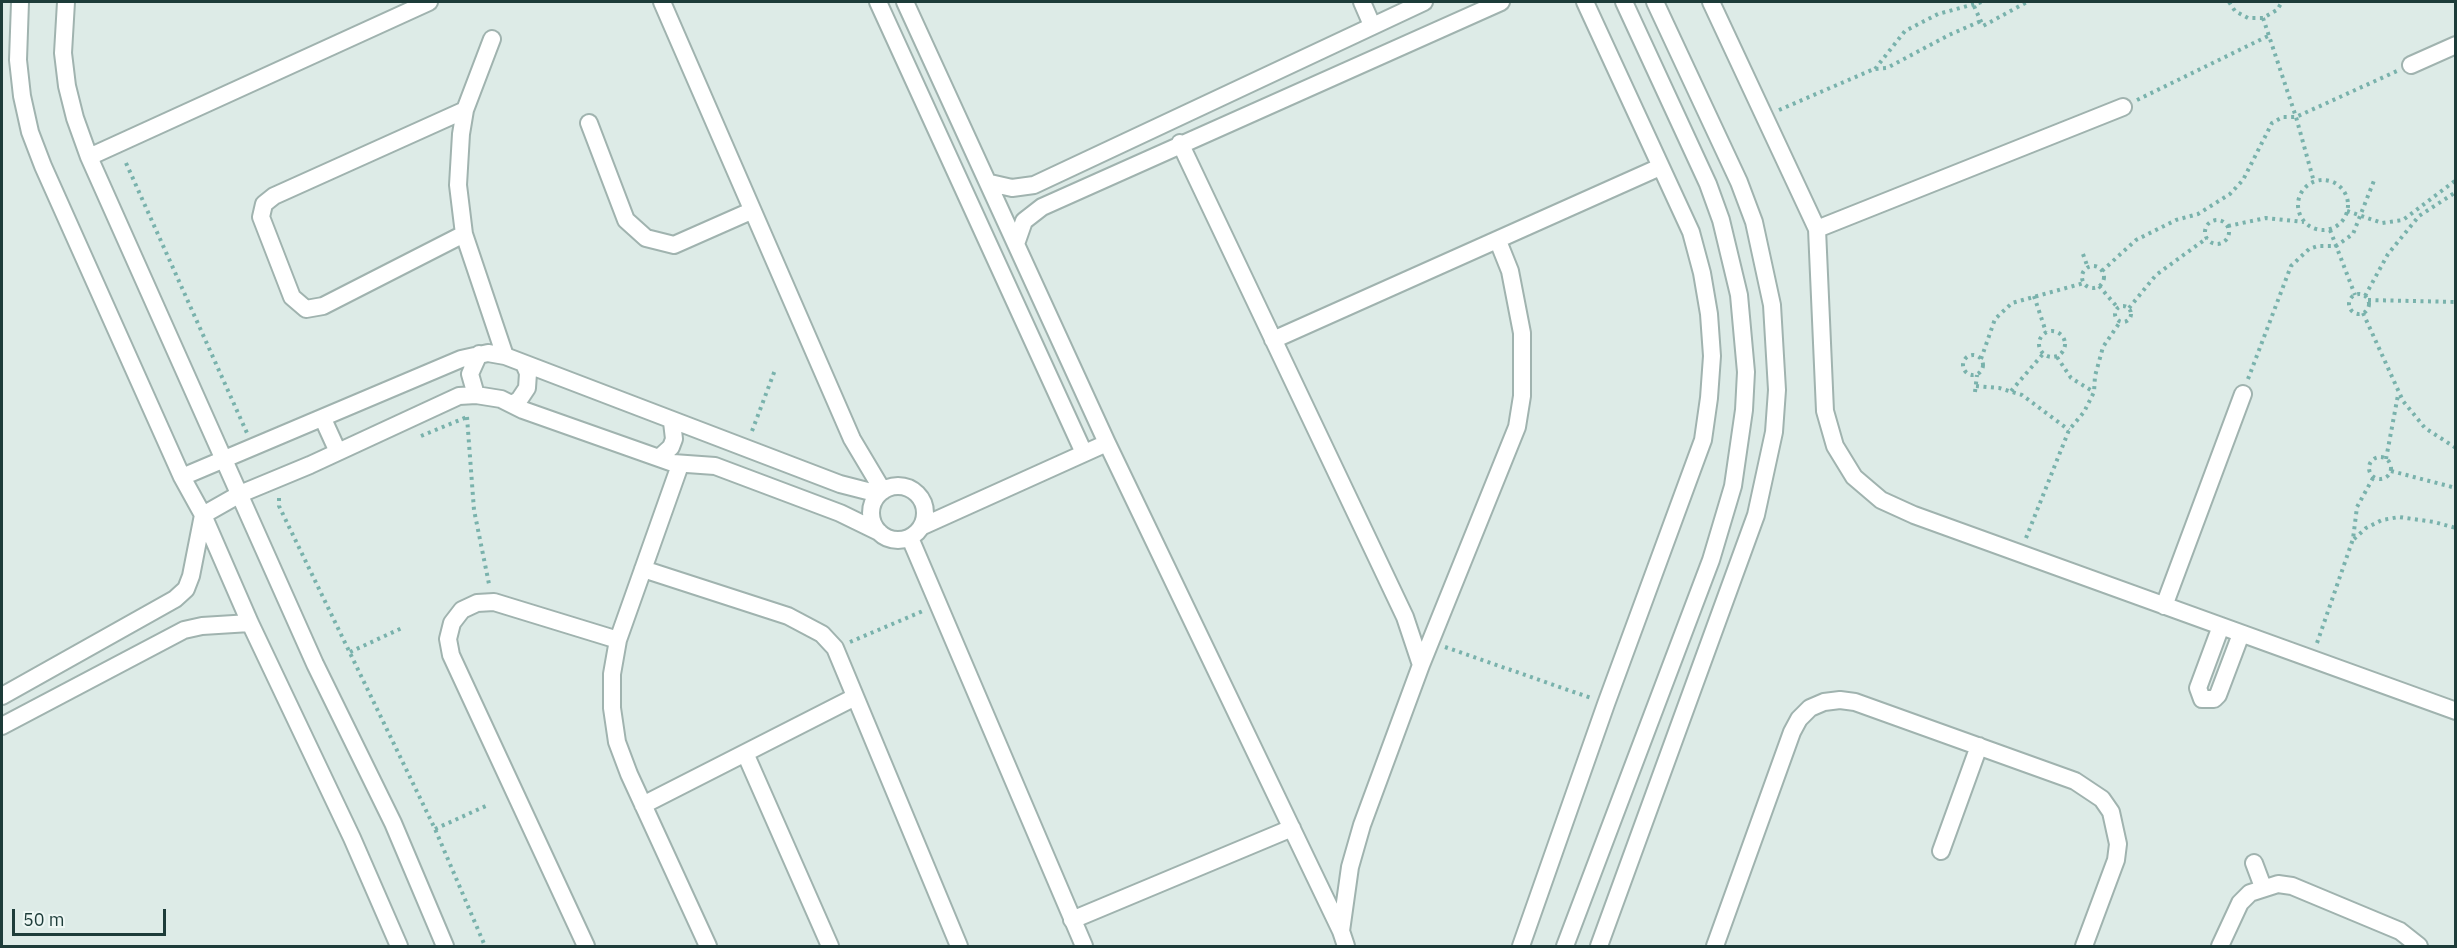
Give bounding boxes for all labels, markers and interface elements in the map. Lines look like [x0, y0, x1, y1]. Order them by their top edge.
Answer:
scale bar [15, 897, 170, 935]
text: 50 m [23, 908, 65, 931]

